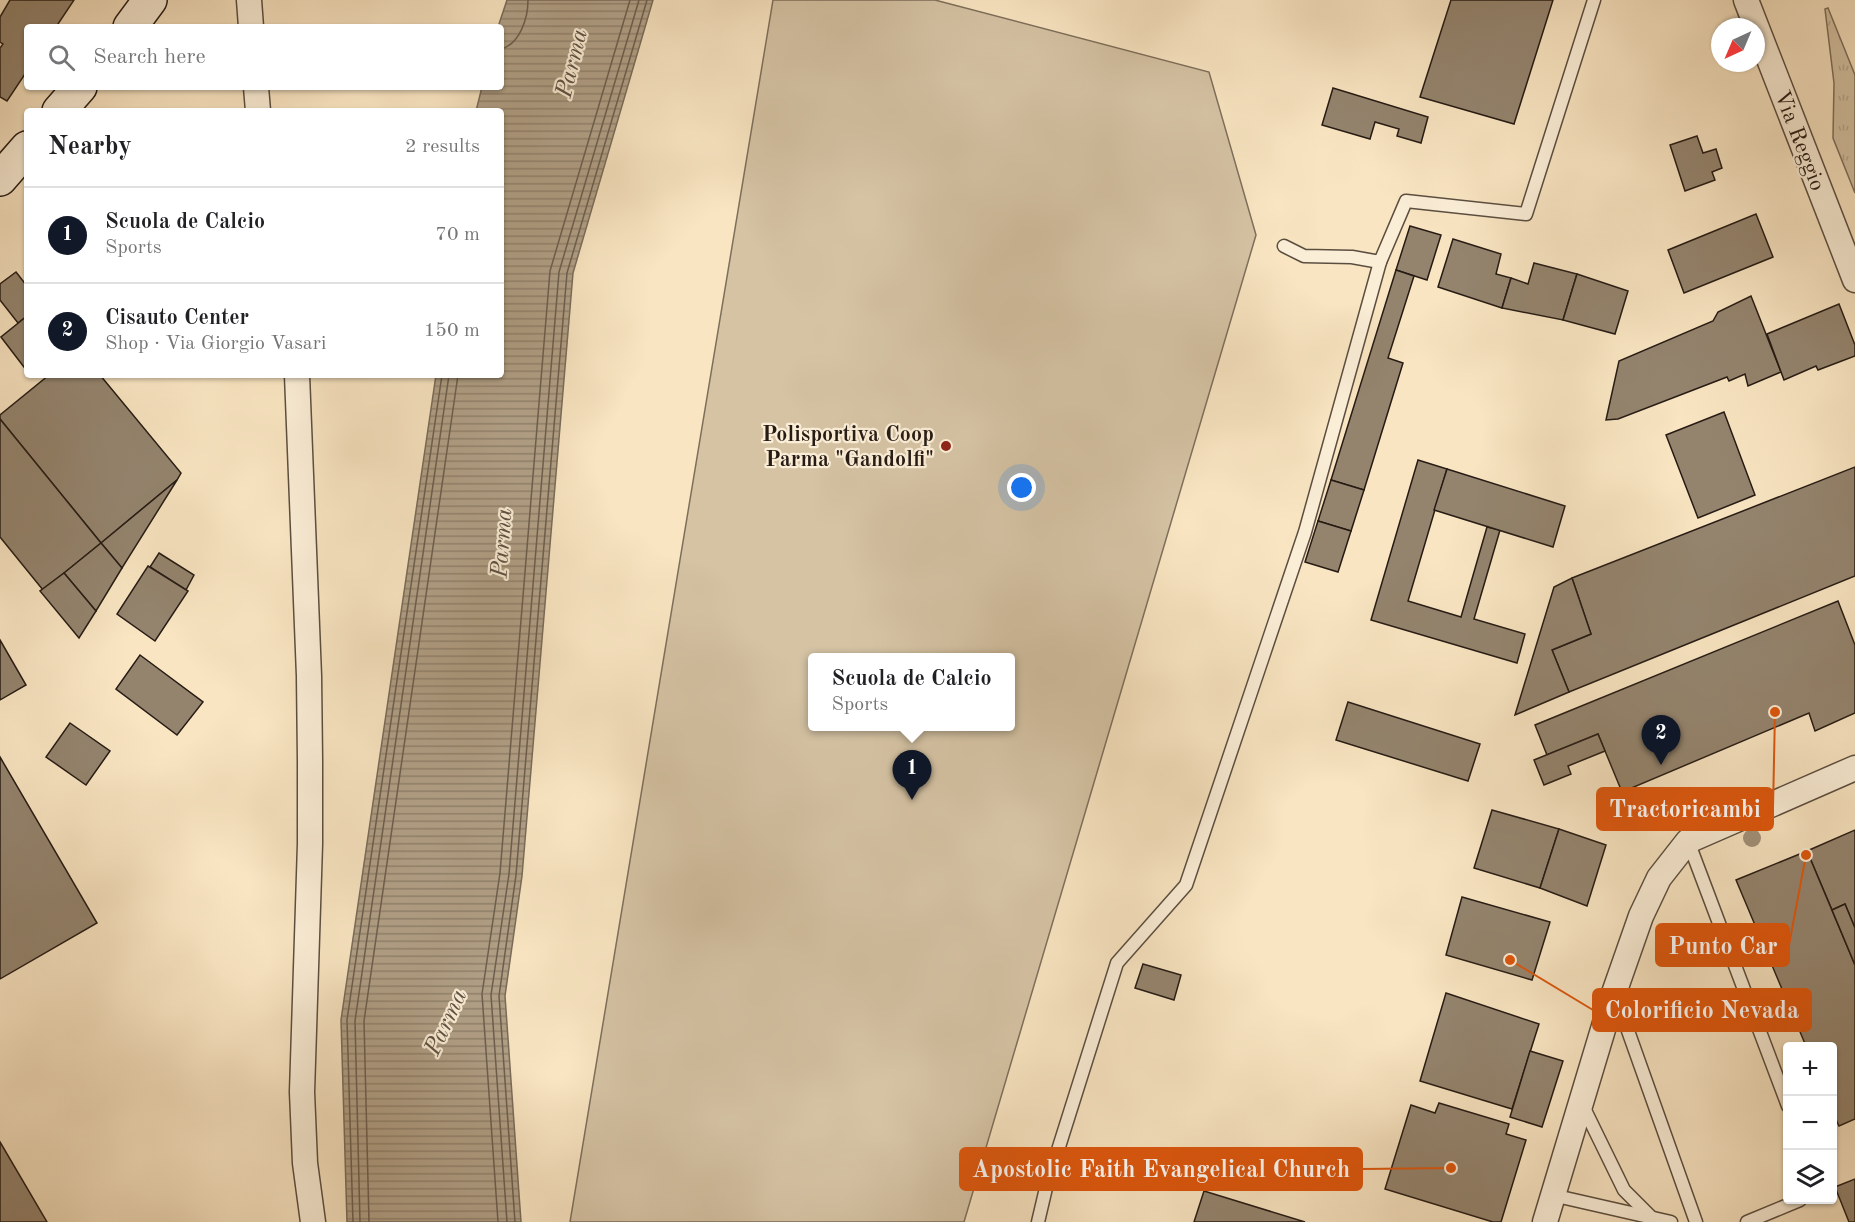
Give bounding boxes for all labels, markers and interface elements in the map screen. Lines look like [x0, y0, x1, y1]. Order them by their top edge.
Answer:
north arrow [1711, 18, 1765, 72]
search box [24, 24, 504, 90]
water label: Parma [553, 26, 593, 101]
icon: search [45, 41, 78, 74]
text: Search here [93, 46, 206, 68]
street label: Via Reggio [1770, 88, 1828, 194]
text: Nearby [48, 134, 132, 160]
text: 2 results [405, 137, 480, 157]
text: Scuola de Calcio [105, 211, 265, 233]
text: 1 [62, 225, 73, 245]
text: 70 m [435, 225, 480, 245]
text: Sports [105, 238, 162, 258]
text: Cisauto Center [105, 307, 249, 329]
text: 2 [62, 321, 73, 341]
text: 150 m [424, 321, 480, 341]
text: Shop · Via Giorgio Vasari [105, 334, 326, 354]
place label: Polisportiva Coop Parma "Gandolfi" [762, 424, 934, 471]
marker: Polisportiva Coop Parma "Gandolfi" [939, 439, 953, 453]
your location [1007, 473, 1036, 502]
water label: Parma [489, 507, 517, 580]
popup [808, 653, 1015, 731]
text: Scuola de Calcio [832, 668, 992, 690]
text: Sports [832, 695, 888, 715]
pin: 2 [1642, 716, 1680, 765]
pin: 1 [892, 750, 932, 800]
callout: Tractoricambi [1597, 788, 1773, 830]
text: Tractoricambi [1609, 799, 1761, 823]
callout: Punto Car [1656, 924, 1789, 966]
text: Punto Car [1668, 936, 1778, 960]
water label: Parma [421, 986, 473, 1061]
callout: Colorificio Nevada [1593, 989, 1811, 1031]
text: Colorificio Nevada [1605, 1000, 1799, 1024]
map controls [1783, 1042, 1837, 1204]
button: + [1783, 1042, 1837, 1096]
button: − [1783, 1096, 1837, 1150]
callout: Apostolic Faith Evangelical Church [960, 1148, 1362, 1190]
button: layers [1783, 1150, 1837, 1204]
text: Apostolic Faith Evangelical Church [972, 1159, 1350, 1183]

